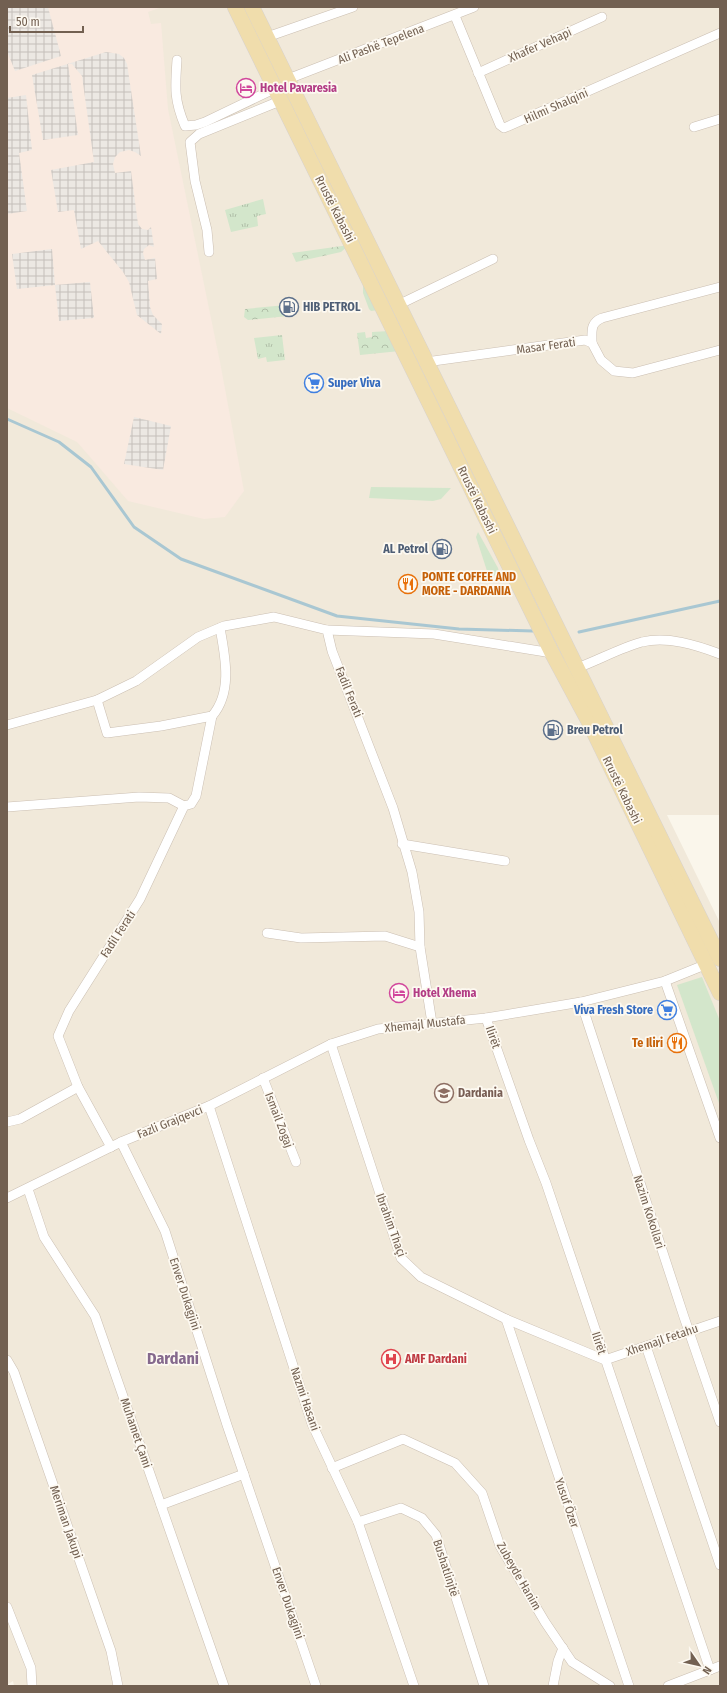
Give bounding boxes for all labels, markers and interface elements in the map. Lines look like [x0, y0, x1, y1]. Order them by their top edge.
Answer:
scale bar [10, 8, 83, 34]
text: 50 m [16, 15, 40, 29]
street label: Ali Pashë Tepelena [336, 21, 426, 67]
street label: Xhafer Vehapi [506, 25, 574, 65]
hotel icon: Hotel Pavaresia [235, 77, 257, 99]
place label: Hotel Pavaresia [260, 81, 337, 95]
street label: Hilmi Shalqini [522, 86, 590, 126]
street label: Rrustë Kabashi [312, 173, 358, 245]
fuel station icon: HIB PETROL [278, 296, 300, 318]
place label: HIB PETROL [303, 300, 361, 314]
street label: Masar Ferati [515, 335, 577, 357]
supermarket icon: Super Viva [303, 372, 325, 394]
place label: Super Viva [328, 376, 381, 390]
street label: Rrustë Kabashi [455, 464, 499, 536]
fuel station icon: AL Petrol [431, 538, 453, 560]
place label: AL Petrol [382, 542, 429, 556]
place label: PONTE COFFEE AND MORE - DARDANIA [422, 570, 516, 598]
restaurant icon: PONTE COFFEE AND MORE - DARDANIA [397, 573, 419, 595]
street label: Fadil Ferati [333, 665, 365, 719]
fuel station icon: Breu Petrol [542, 719, 564, 741]
place label: Breu Petrol [567, 723, 624, 737]
street label: Rrustë Kabashi [600, 754, 644, 826]
street label: Fadil Ferati [98, 908, 138, 960]
hotel icon: Hotel Xhema [388, 982, 410, 1004]
place label: Hotel Xhema [413, 986, 476, 1000]
supermarket icon: Viva Fresh Store [656, 999, 678, 1021]
place label: Viva Fresh Store [573, 1003, 653, 1017]
street label: Xhemajl Mustafa [384, 1013, 466, 1035]
street label: Ilirët [483, 1024, 503, 1050]
restaurant icon: Te Iliri [666, 1032, 688, 1054]
place label: Te Iliri [632, 1036, 663, 1050]
school or university icon: Dardania [433, 1082, 455, 1104]
place label: Dardania [458, 1086, 503, 1100]
street label: Ismail Zogaj [262, 1090, 296, 1150]
street label: Fazli Grajqevci [135, 1103, 205, 1141]
street label: Nazim Kokollari [631, 1173, 667, 1251]
street label: Ibrahim Thaçi [373, 1191, 409, 1259]
street label: Enver Dukagjini [167, 1256, 203, 1332]
street label: Xhemajl Fetahu [624, 1321, 700, 1359]
street label: Ilirët [589, 1330, 609, 1356]
hospital icon: AMF Dardani [380, 1348, 402, 1370]
district label: Dardani [147, 1349, 199, 1368]
place label: AMF Dardani [404, 1352, 467, 1366]
street label: Nazmi Hasani [288, 1365, 322, 1433]
street label: Muhamet Çami [117, 1396, 155, 1470]
street label: Yusuf Özer [552, 1476, 584, 1531]
street label: Meriman Jakupi [47, 1484, 85, 1560]
street label: Bushatlinjtë [430, 1538, 462, 1598]
street label: Zubeyde Hanim [494, 1540, 544, 1612]
street label: Enver Dukagjini [269, 1565, 307, 1641]
north arrow [679, 1645, 719, 1685]
text: N [700, 1664, 714, 1677]

